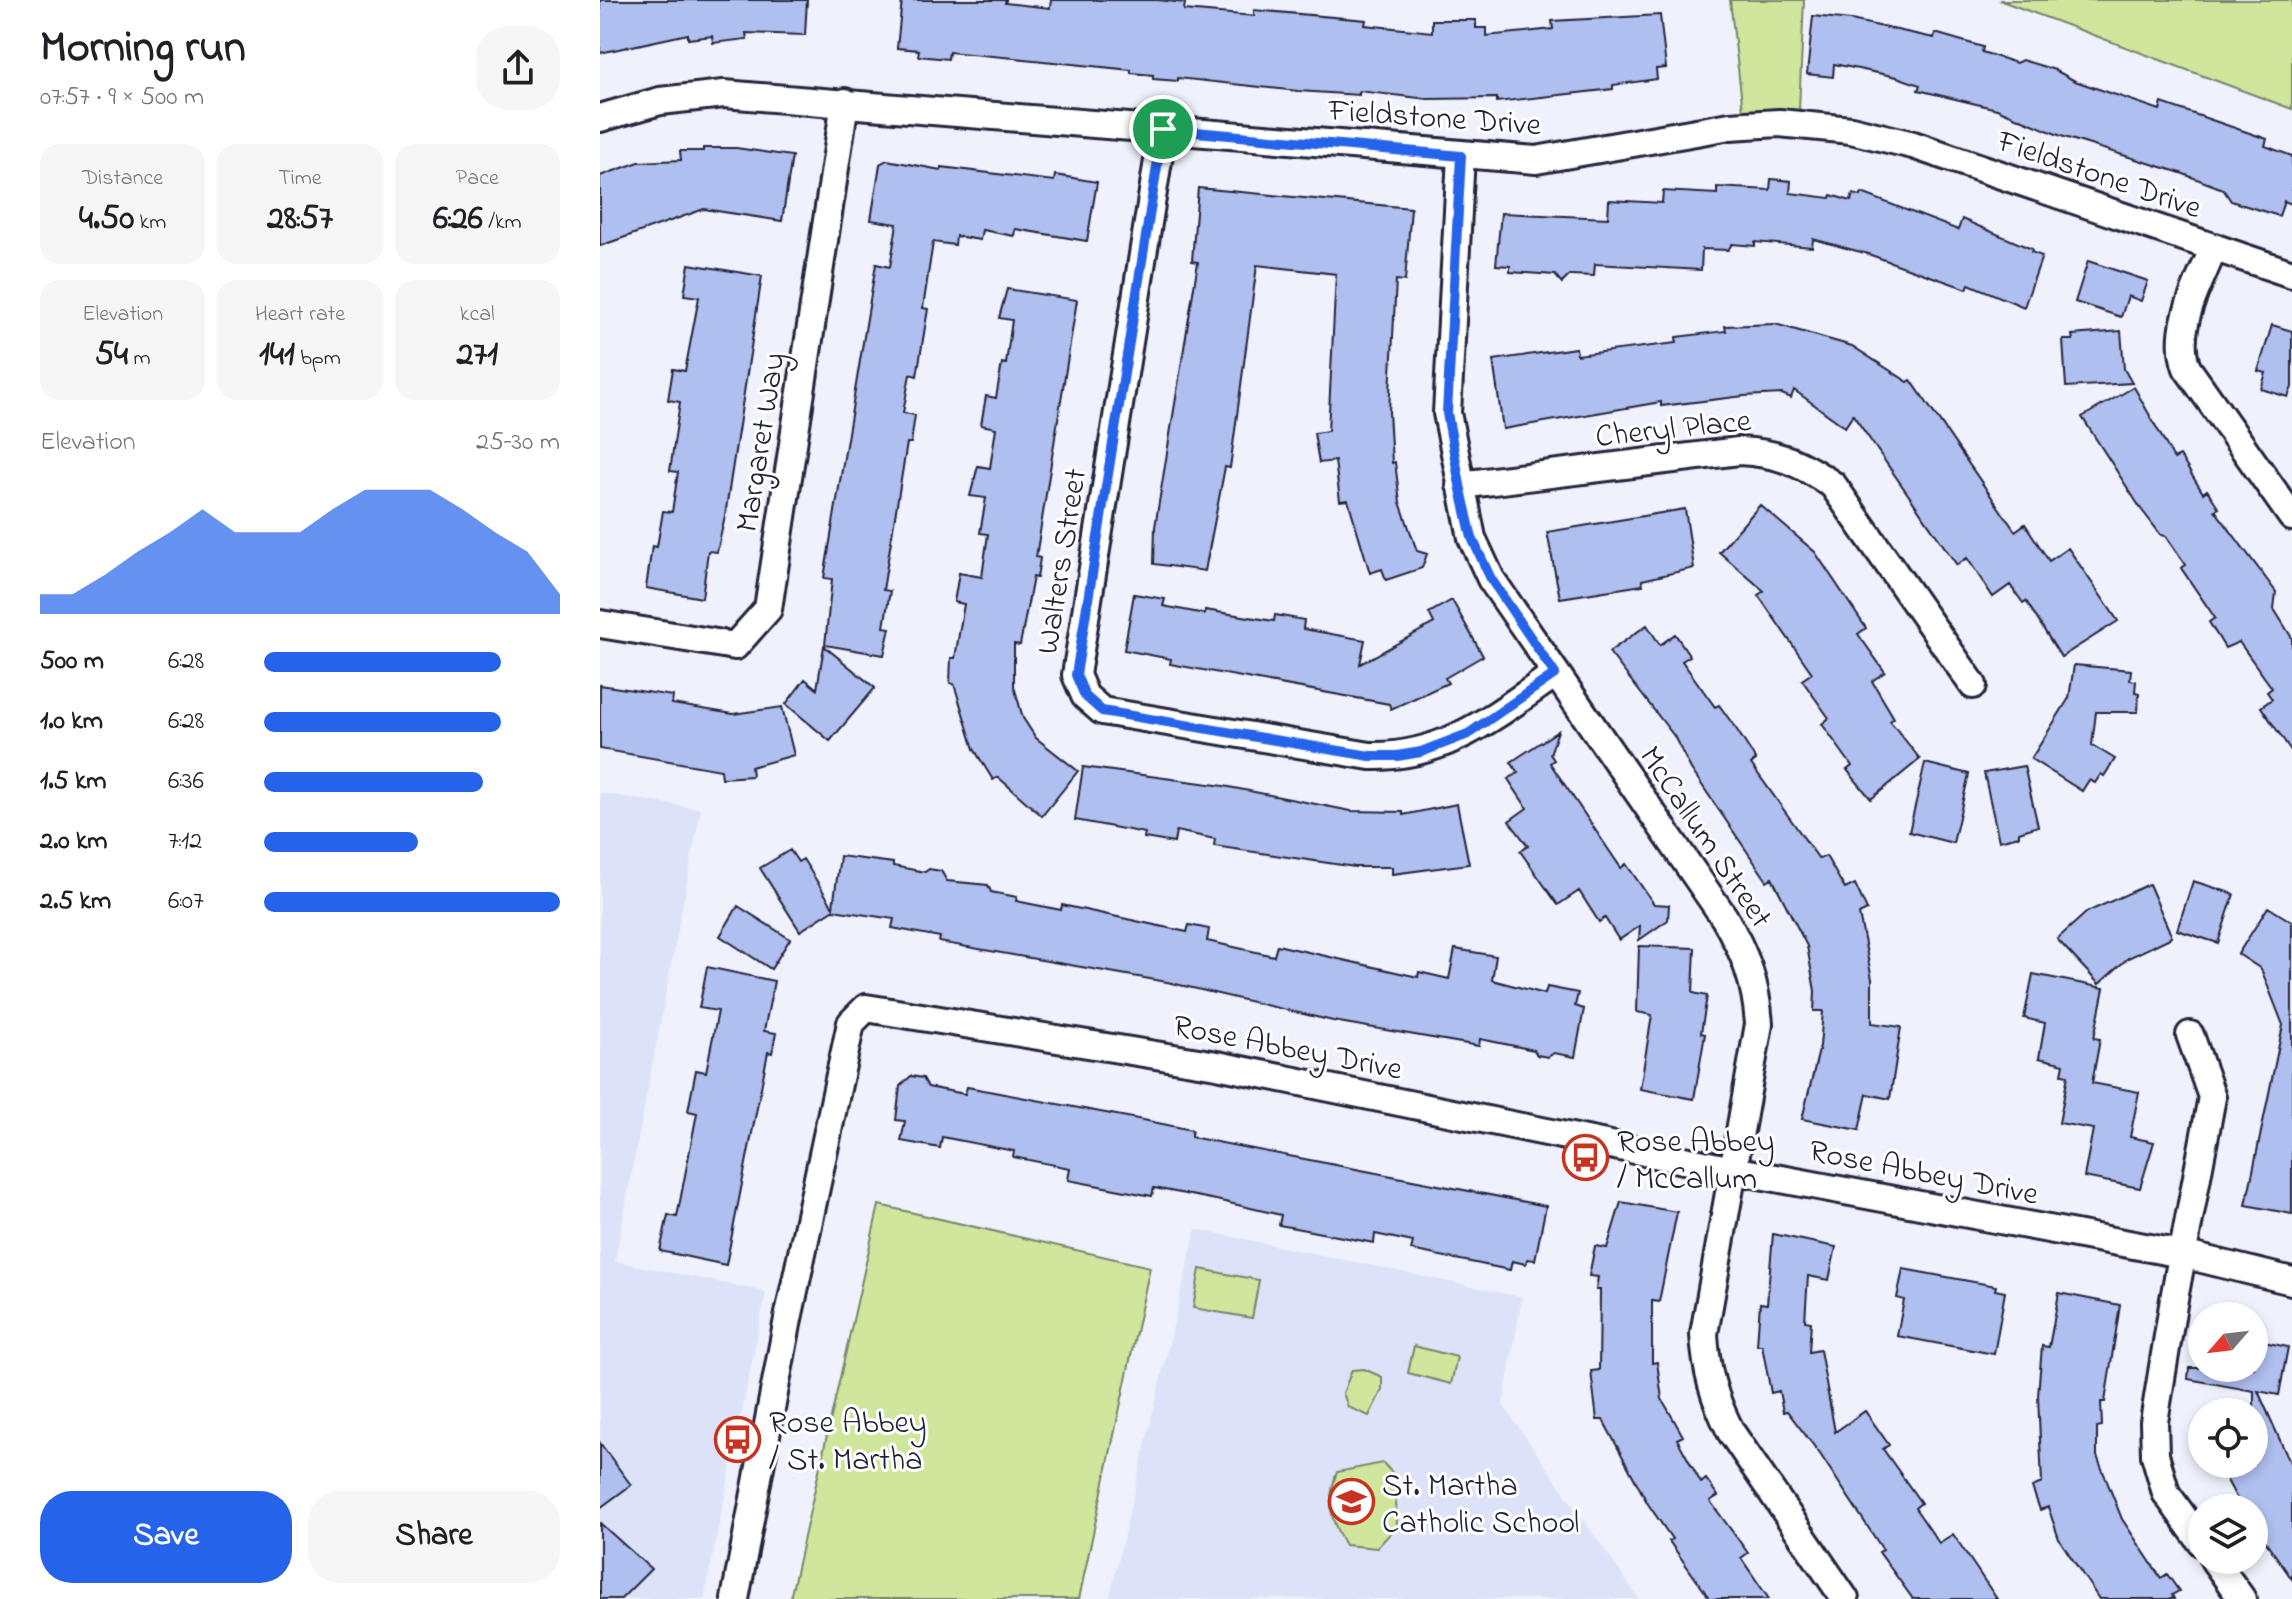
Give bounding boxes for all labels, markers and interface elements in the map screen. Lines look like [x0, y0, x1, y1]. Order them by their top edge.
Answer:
text: Morning run [40, 17, 246, 81]
button: share [476, 26, 560, 110]
text: 07:57 · 9 × 500 m [40, 79, 204, 117]
street label: Fieldstone Drive [1326, 89, 1543, 150]
pin [1129, 95, 1197, 163]
icon: arrive [1141, 107, 1185, 151]
street label: Fieldstone Drive [1990, 119, 2208, 233]
text: Distance [82, 163, 163, 195]
text: Time [278, 163, 322, 195]
text: Pace [456, 163, 499, 195]
text: 4.50 [79, 195, 134, 245]
text: 28:57 [267, 195, 333, 245]
text: 6:26 [433, 195, 483, 245]
text: km [134, 207, 166, 239]
text: /km [483, 207, 522, 239]
text: Elevation [82, 299, 163, 331]
text: Heart rate [255, 299, 345, 331]
text: kcal [460, 299, 495, 331]
text: 54 [95, 331, 128, 381]
text: 141 [259, 331, 295, 381]
text: 271 [456, 331, 498, 381]
text: m [128, 343, 151, 375]
text: bpm [295, 343, 341, 375]
street label: Margaret Way [725, 349, 800, 536]
street label: Cheryl Place [1593, 399, 1754, 462]
text: Elevation [40, 424, 136, 462]
text: 25–30 m [476, 424, 560, 462]
street label: Walters Street [1026, 465, 1101, 658]
text: 500 m [40, 643, 104, 681]
text: 6:28 [168, 643, 204, 681]
text: 1.0 km [40, 703, 103, 741]
text: 6:28 [168, 703, 204, 741]
street label: McCallum Street [1626, 737, 1783, 939]
text: 1.5 km [40, 763, 107, 801]
text: 6:36 [168, 763, 204, 801]
text: 2.0 km [40, 823, 108, 861]
text: 7:12 [168, 823, 202, 861]
text: 2.5 km [40, 883, 111, 921]
text: 6:07 [168, 883, 204, 921]
street label: Rose Abbey Drive [1169, 1004, 1407, 1095]
place label: Rose Abbey / McCallum [1617, 1120, 1775, 1204]
street label: Rose Abbey Drive [1805, 1129, 2043, 1220]
bus stop icon: Rose Abbey / McCallum [1562, 1134, 1610, 1182]
north arrow [2188, 1302, 2268, 1382]
map controls [2188, 1302, 2268, 1574]
button: locate [2188, 1398, 2268, 1478]
place label: Rose Abbey / St. Martha [769, 1401, 927, 1485]
bus stop icon: Rose Abbey / St. Martha [714, 1415, 762, 1463]
place label: St. Martha Catholic School [1382, 1464, 1579, 1548]
school or university icon: St. Martha Catholic School [1327, 1478, 1375, 1526]
button: Save [40, 1491, 292, 1583]
button: Share [308, 1491, 560, 1583]
button: layers [2188, 1494, 2268, 1574]

